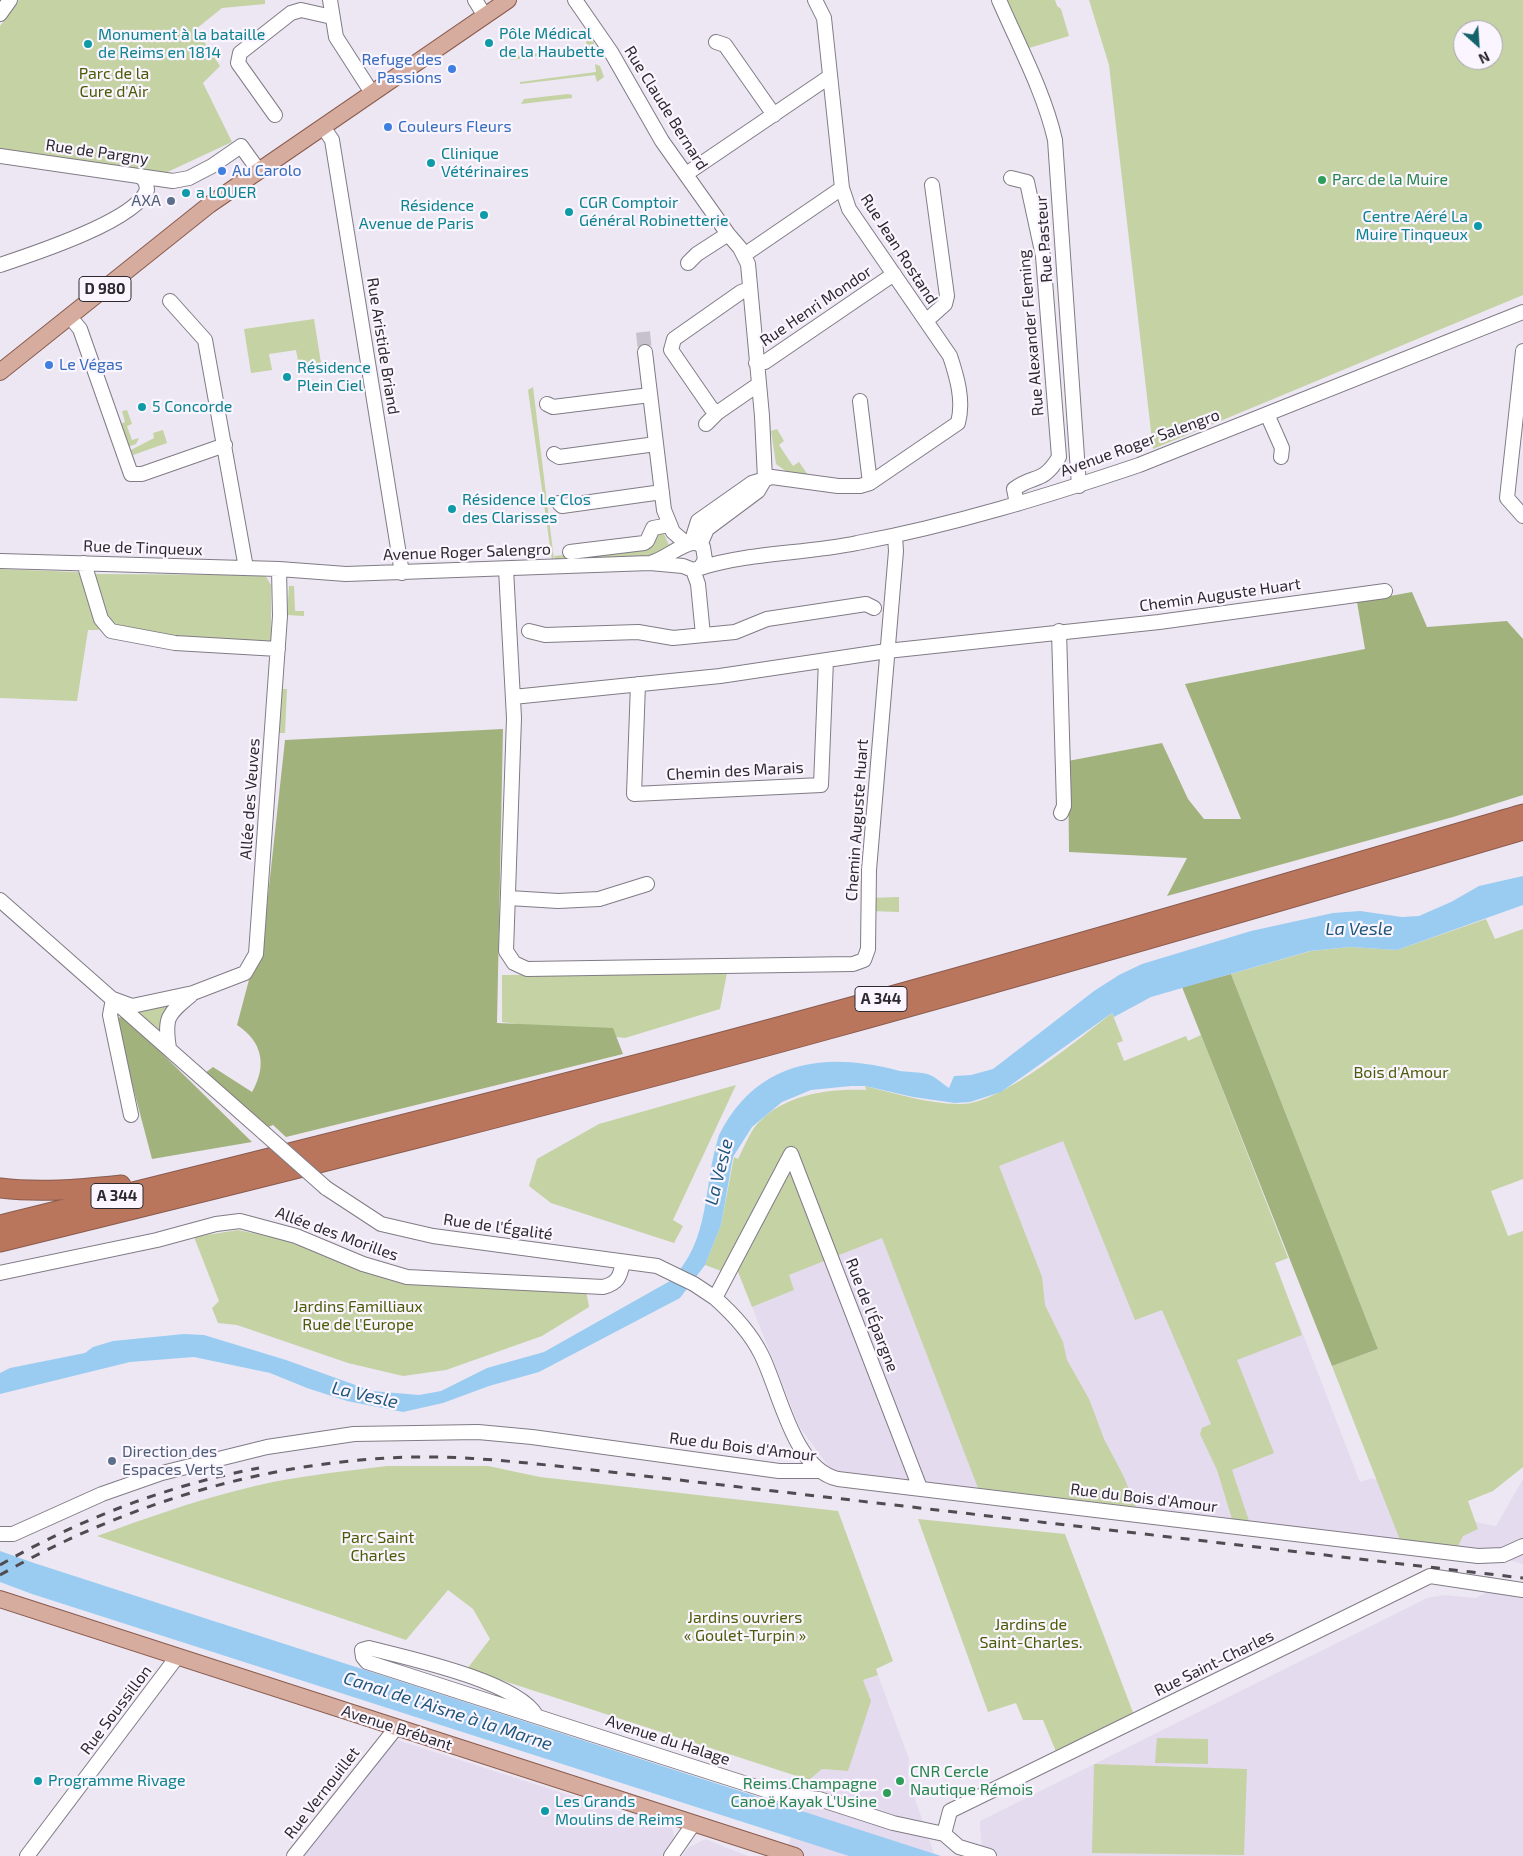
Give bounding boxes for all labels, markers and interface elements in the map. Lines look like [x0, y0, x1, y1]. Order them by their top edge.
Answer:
north arrow [1453, 20, 1503, 70]
place label: Pôle Médical de la Haubette [499, 24, 605, 62]
place label: Monument à la bataille de Reims en 1814 [98, 25, 265, 63]
marker: Pôle Médical de la Haubette [483, 37, 495, 49]
marker: Monument à la bataille de Reims en 1814 [82, 38, 94, 50]
street label: Rue Claude Bernard [620, 42, 712, 174]
text: N [1476, 48, 1493, 68]
place label: Refuge des Passions [361, 50, 442, 88]
marker: Refuge des Passions [446, 63, 458, 75]
park label: Parc de la Cure d'Air [79, 64, 149, 102]
place label: Couleurs Fleurs [398, 117, 512, 137]
marker: Couleurs Fleurs [382, 121, 394, 133]
street label: Rue de Pargny [44, 135, 150, 169]
place label: Clinique Vétérinaires [441, 144, 529, 182]
marker: Clinique Vétérinaires [425, 157, 437, 169]
place label: Au Carolo [232, 161, 302, 181]
marker: Au Carolo [216, 165, 228, 177]
place label: Parc de la Muire [1332, 170, 1448, 190]
marker: Parc de la Muire [1316, 174, 1328, 186]
place label: a LOUER [196, 183, 257, 203]
marker: a LOUER [180, 187, 192, 199]
street label: Rue Jean Rostand [856, 190, 942, 308]
place label: AXA [131, 191, 161, 211]
place label: CGR Comptoir Général Robinetterie [579, 193, 729, 231]
marker: AXA [165, 195, 177, 207]
street label: Rue Pasteur [1031, 195, 1057, 283]
place label: Résidence Avenue de Paris [359, 196, 474, 234]
marker: CGR Comptoir Général Robinetterie [563, 206, 575, 218]
place label: Centre Aéré La Muire Tinqueux [1356, 207, 1468, 245]
marker: Résidence Avenue de Paris [478, 209, 490, 221]
marker: Centre Aéré La Muire Tinqueux [1472, 220, 1484, 232]
street label: Rue Alexander Fleming [1014, 249, 1048, 417]
street label: Rue Henri Mondor [756, 261, 876, 351]
road number: D 980 [79, 276, 131, 302]
street label: Rue Aristide Briand [363, 276, 403, 416]
place label: Le Végas [59, 355, 123, 375]
place label: Résidence Plein Ciel [297, 358, 371, 396]
marker: Le Végas [43, 359, 55, 371]
marker: Résidence Plein Ciel [281, 371, 293, 383]
place label: 5 Concorde [152, 397, 232, 417]
marker: 5 Concorde [136, 401, 148, 413]
street label: Avenue Roger Salengro [1058, 405, 1222, 481]
place label: Résidence Le Clos des Clarisses [462, 490, 591, 528]
marker: Résidence Le Clos des Clarisses [446, 503, 458, 515]
street label: Rue de Tinqueux [83, 536, 203, 560]
street label: Avenue Roger Salengro [383, 539, 551, 565]
street label: Chemin Auguste Huart [1138, 574, 1302, 616]
street label: Allée des Veuves [236, 738, 264, 860]
street label: Chemin Auguste Huart [842, 738, 872, 902]
street label: Chemin des Marais [666, 758, 804, 784]
water label: La Vesle [1325, 918, 1393, 940]
road number: A 344 [855, 986, 907, 1012]
park label: Bois d'Amour [1353, 1063, 1449, 1083]
water label: La Vesle [700, 1137, 738, 1207]
road number: A 344 [91, 1184, 143, 1208]
street label: Allée des Morilles [273, 1203, 401, 1265]
street label: Rue de l'Égalité [442, 1210, 554, 1244]
street label: Rue de l'Épargne [841, 1255, 903, 1375]
park label: Jardins Familliaux Rue de l'Europe [293, 1297, 423, 1335]
water label: La Vesle [330, 1377, 400, 1413]
street label: Rue du Bois d'Amour [668, 1428, 818, 1466]
place label: Direction des Espaces Verts [122, 1442, 224, 1480]
marker: Direction des Espaces Verts [106, 1455, 118, 1467]
street label: Rue du Bois d'Amour [1069, 1479, 1219, 1517]
park label: Parc Saint Charles [342, 1528, 414, 1566]
park label: Jardins ouvriers « Goulet-Turpin » [684, 1608, 806, 1646]
park label: Jardins de Saint-Charles. [979, 1615, 1083, 1653]
street label: Rue Saint-Charles [1151, 1626, 1277, 1700]
street label: Rue Soussillon [76, 1662, 156, 1758]
water label: Canal de l'Aisne à la Marne [341, 1667, 555, 1755]
street label: Avenue Brébant [339, 1701, 455, 1755]
street label: Avenue du Halage [603, 1711, 733, 1769]
street label: Rue Vernouillet [280, 1743, 364, 1843]
place label: CNR Cercle Nautique Rémois [910, 1762, 1033, 1800]
place label: Programme Rivage [48, 1771, 186, 1791]
place label: Reims Champagne Canoë Kayak L'Usine [731, 1774, 877, 1812]
marker: Programme Rivage [32, 1775, 44, 1787]
marker: CNR Cercle Nautique Rémois [894, 1775, 906, 1787]
marker: Reims Champagne Canoë Kayak L'Usine [881, 1787, 893, 1799]
place label: Les Grands Moulins de Reims [555, 1792, 683, 1830]
marker: Les Grands Moulins de Reims [539, 1805, 551, 1817]

